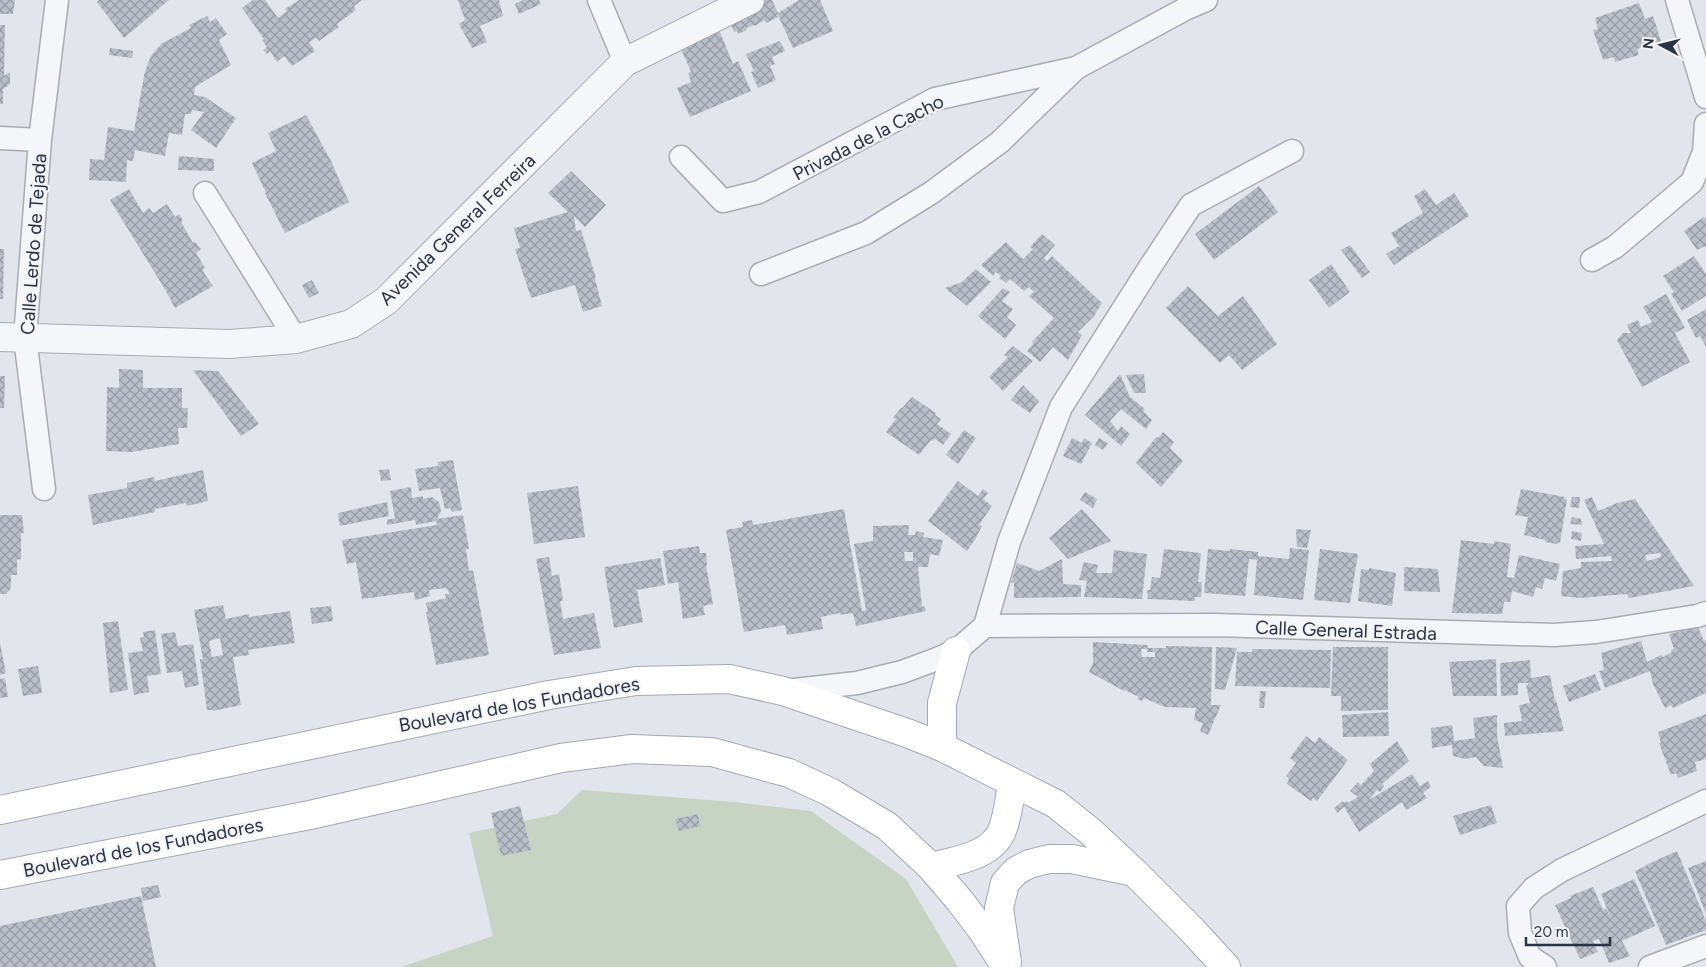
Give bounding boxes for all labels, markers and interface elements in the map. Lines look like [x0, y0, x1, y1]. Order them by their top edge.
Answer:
north arrow [1636, 20, 1686, 70]
text: N [1639, 37, 1658, 50]
street label: Privada de la Cacho [789, 89, 948, 186]
street label: Avenida General Ferreira [374, 149, 540, 310]
street label: Calle Lerdo de Tejada [16, 153, 51, 336]
street label: Calle General Estrada [1255, 616, 1437, 645]
street label: Boulevard de los Fundadores [397, 672, 641, 737]
street label: Boulevard de los Fundadores [21, 813, 265, 882]
scale bar [1526, 914, 1610, 946]
text: 20 m [1534, 923, 1568, 941]

